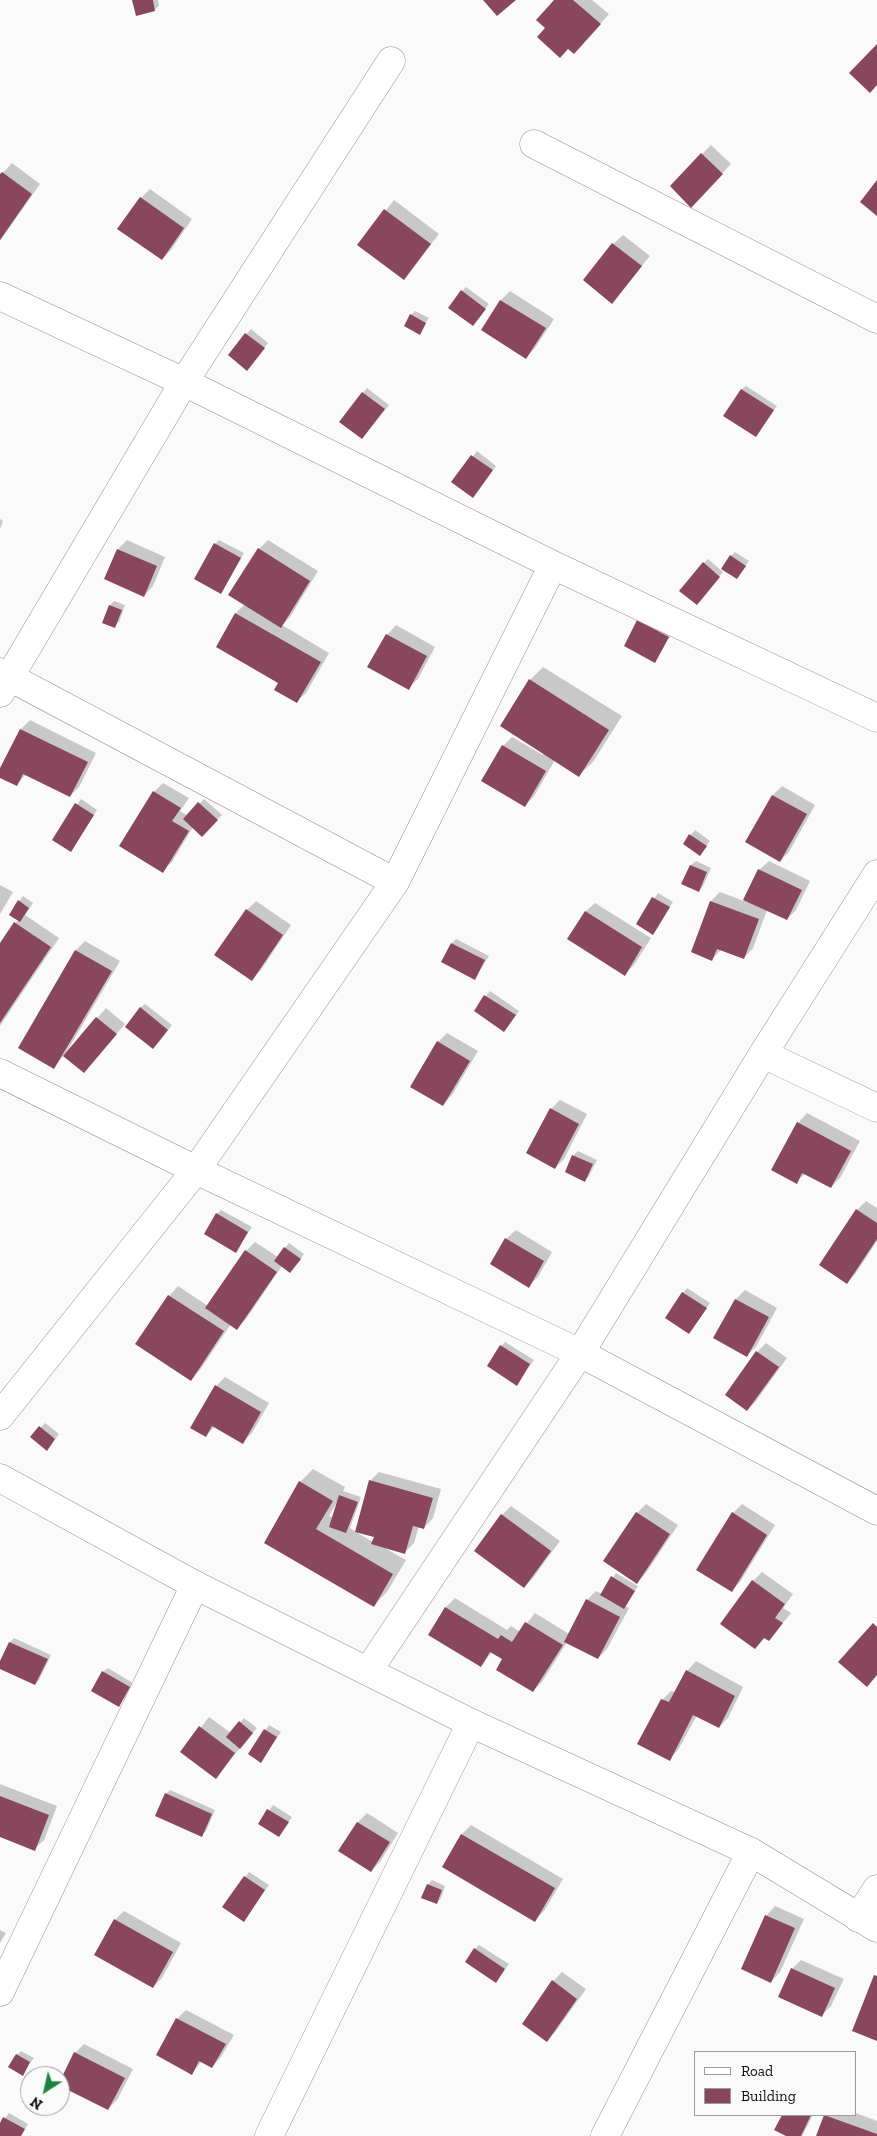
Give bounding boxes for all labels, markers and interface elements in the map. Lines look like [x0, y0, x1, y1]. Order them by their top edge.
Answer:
legend [694, 2051, 857, 2116]
text: Road [741, 2062, 773, 2080]
north arrow [20, 2066, 70, 2116]
text: Building [741, 2087, 796, 2105]
text: N [27, 2093, 46, 2113]

